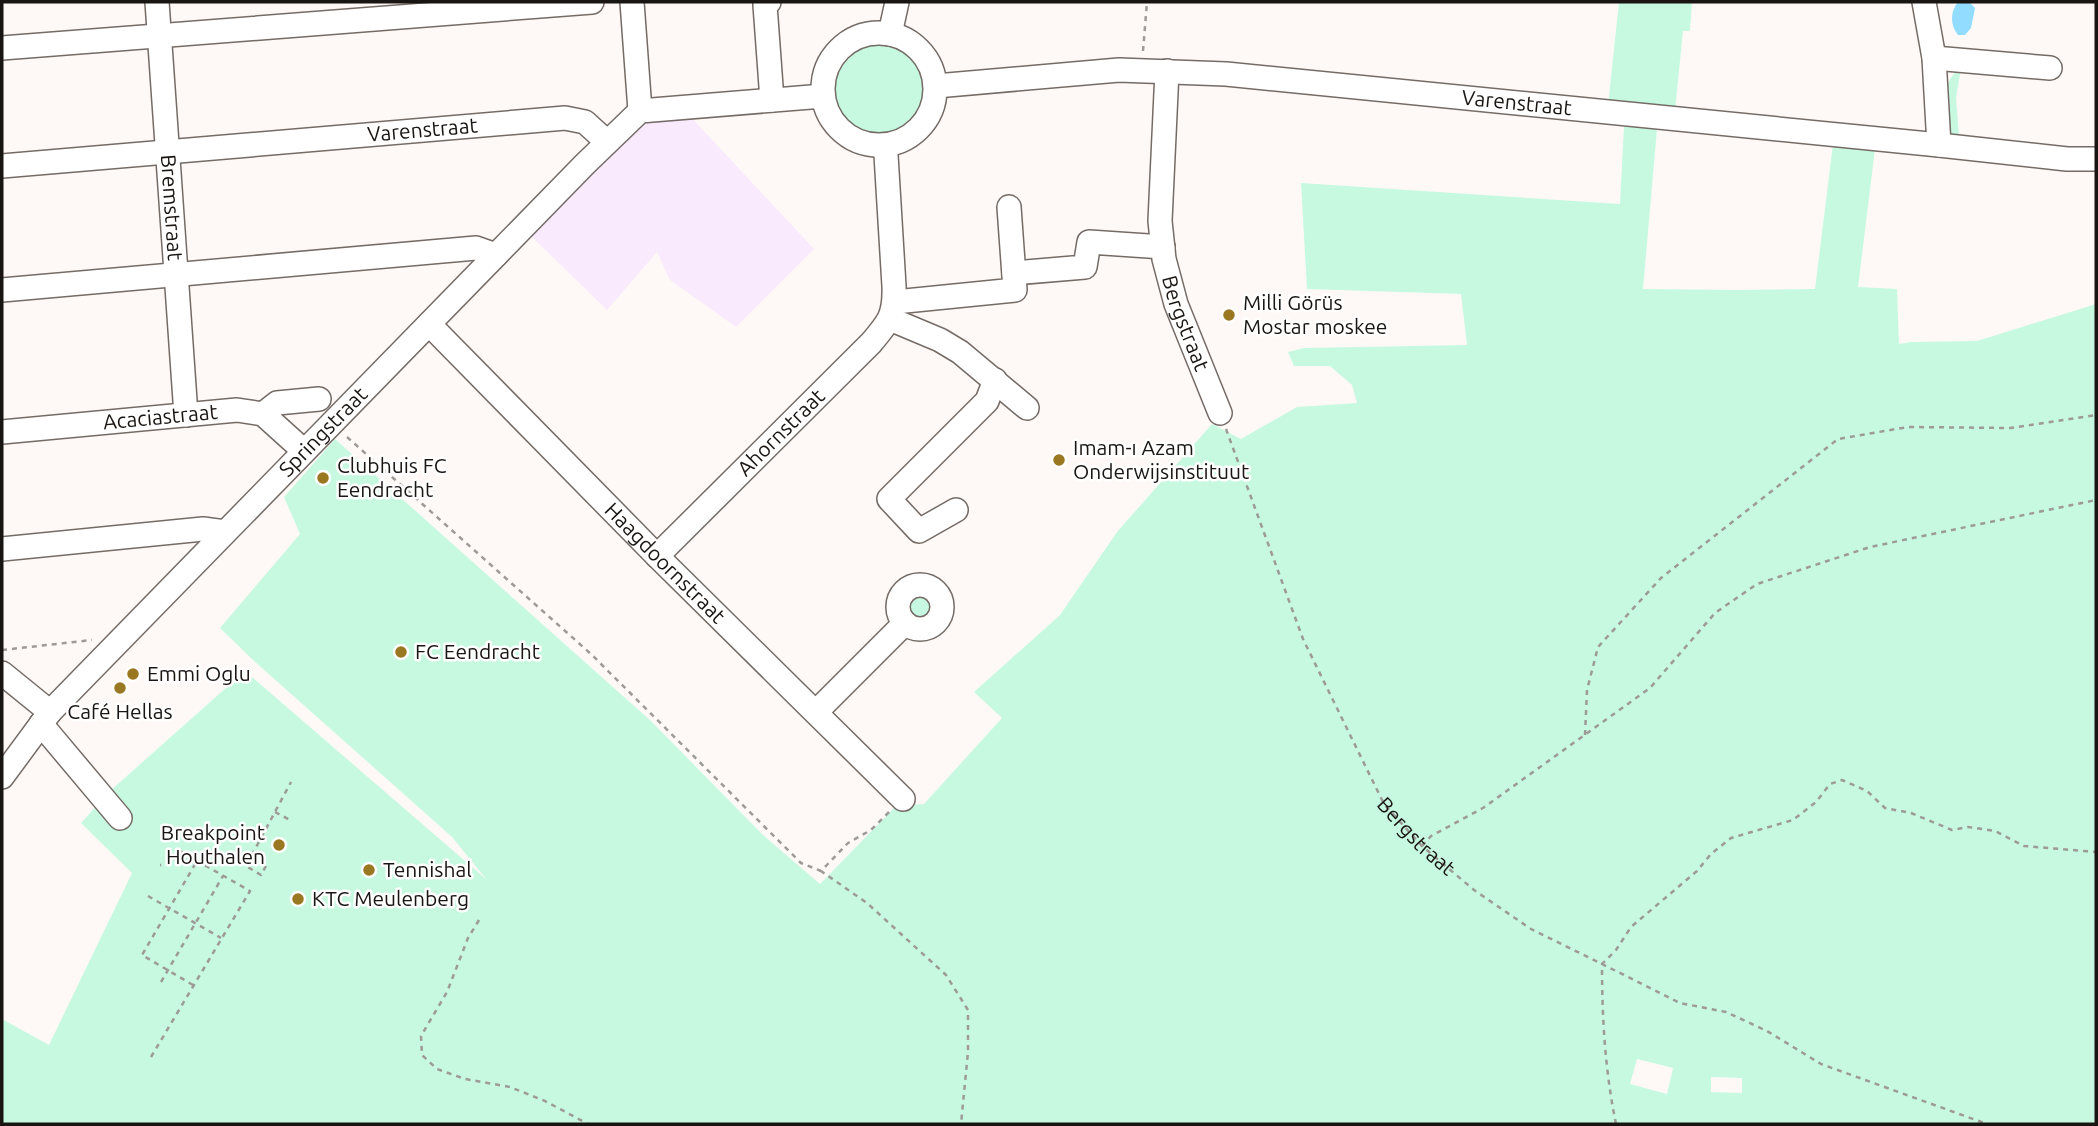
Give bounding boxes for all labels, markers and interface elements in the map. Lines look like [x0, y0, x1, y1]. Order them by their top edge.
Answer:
street label: Varenstraat [1461, 85, 1573, 119]
street label: Varenstraat [366, 113, 478, 146]
street label: Bremstraat [157, 154, 188, 261]
street label: Bergstraat [1158, 273, 1215, 374]
place label: Milli Görüs Mostar moskee [1243, 290, 1387, 338]
marker: Milli Görüs Mostar moskee [1221, 307, 1237, 323]
street label: Springstraat [274, 382, 372, 481]
street label: Ahornstraat [732, 383, 829, 480]
street label: Acaciastraat [102, 399, 219, 433]
place label: Imam-ı Azam Onderwijsinstituut [1073, 435, 1249, 483]
marker: Imam-ı Azam Onderwijsinstituut [1051, 452, 1067, 468]
place label: Clubhuis FC Eendracht [337, 453, 447, 501]
marker: Clubhuis FC Eendracht [315, 470, 331, 486]
street label: Haagdoornstraat [600, 497, 731, 628]
place label: FC Eendracht [415, 639, 540, 663]
marker: FC Eendracht [393, 644, 409, 660]
place label: Emmi Oglu [147, 661, 251, 685]
marker: Emmi Oglu [125, 666, 141, 682]
marker: Café Hellas [112, 680, 128, 696]
place label: Café Hellas [67, 699, 173, 723]
street label: Bergstraat [1373, 792, 1460, 880]
place label: Breakpoint Houthalen [161, 820, 265, 868]
marker: Breakpoint Houthalen [271, 837, 287, 853]
place label: Tennishal [383, 857, 472, 881]
marker: Tennishal [361, 862, 377, 878]
place label: KTC Meulenberg [312, 886, 469, 910]
marker: KTC Meulenberg [290, 891, 306, 907]

